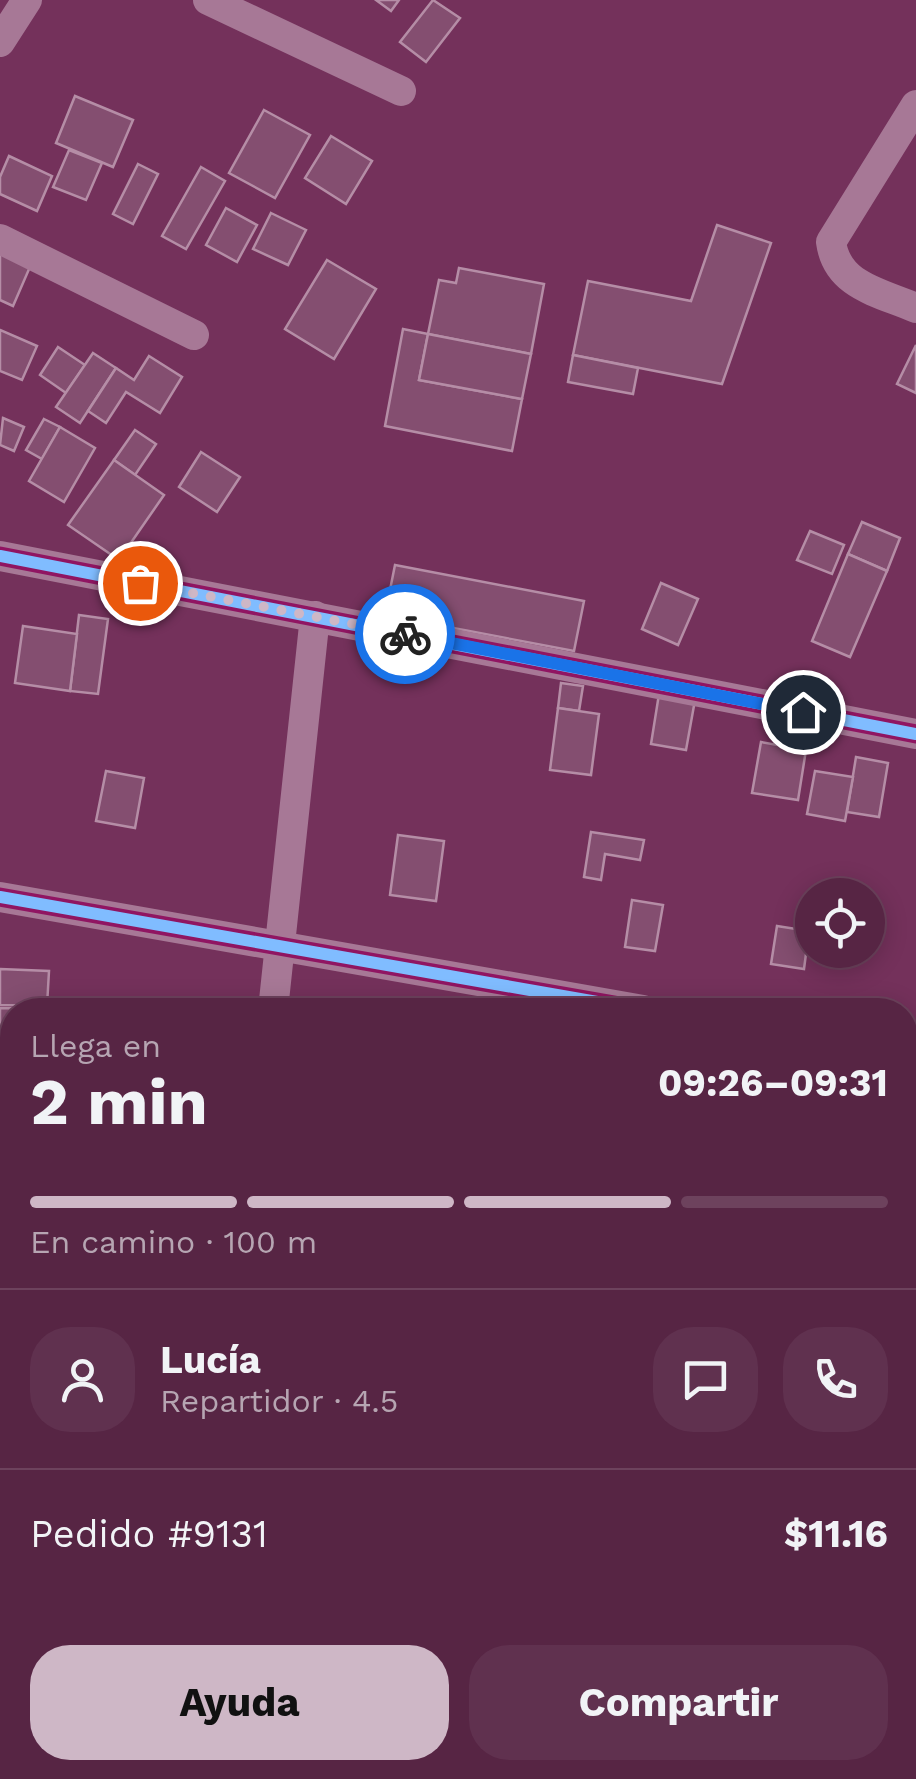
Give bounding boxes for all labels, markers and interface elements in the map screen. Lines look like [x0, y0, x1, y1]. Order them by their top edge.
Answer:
pin [98, 541, 183, 626]
icon: bag [113, 556, 168, 611]
courier [355, 584, 455, 684]
icon: bike [378, 607, 433, 662]
pin [761, 670, 846, 755]
icon: home [776, 685, 831, 740]
map controls [795, 878, 885, 968]
button: locate [795, 878, 885, 968]
text: Llega en [30, 1027, 161, 1065]
text: 09:26–09:31 [658, 1061, 888, 1105]
text: 2 min [30, 1064, 208, 1140]
text: En camino · 100 m [30, 1223, 317, 1261]
button: person [30, 1327, 135, 1432]
button: chat [653, 1327, 758, 1432]
button: phone [783, 1327, 888, 1432]
text: Lucía [160, 1338, 261, 1382]
text: Repartidor · 4.5 [160, 1382, 398, 1420]
text: Pedido #9131 [30, 1512, 268, 1556]
text: $11.16 [784, 1512, 888, 1556]
button: Ayuda [30, 1645, 449, 1760]
button: Compartir [469, 1645, 888, 1760]

